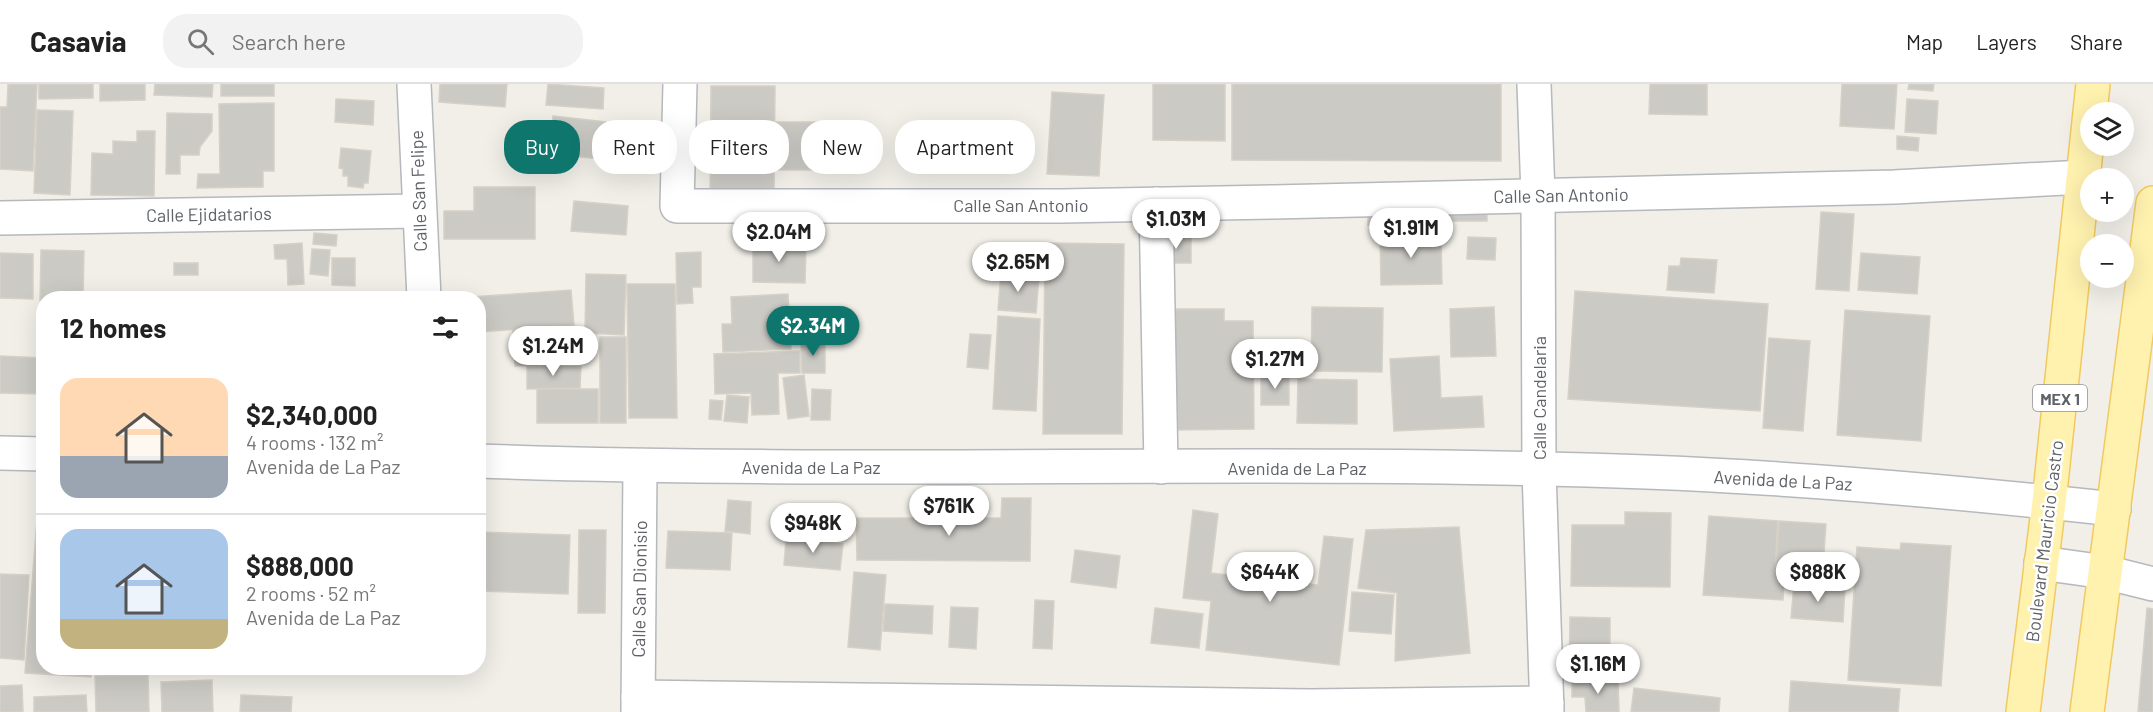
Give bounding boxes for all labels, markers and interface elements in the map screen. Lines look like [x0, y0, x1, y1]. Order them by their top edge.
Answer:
search box [163, 14, 583, 68]
text: Casavia [30, 24, 127, 58]
icon: search [184, 25, 217, 58]
text: Search here [232, 28, 346, 54]
text: Map [1906, 29, 1943, 54]
text: Layers [1976, 29, 2037, 54]
text: Share [2070, 29, 2123, 54]
map controls [2080, 102, 2134, 288]
button: layers [2080, 102, 2134, 156]
chip: Buy [504, 120, 580, 174]
chip: Rent [592, 120, 677, 174]
chip: Filters [689, 120, 789, 174]
chip: New [801, 120, 883, 174]
chip: Apartment [895, 120, 1035, 174]
street label: Calle San Felipe [405, 130, 431, 252]
button: + [2080, 168, 2134, 222]
street label: Calle San Antonio [1493, 183, 1629, 207]
street label: Calle San Antonio [953, 194, 1089, 216]
pin: $1.03M [1127, 199, 1225, 250]
street label: Calle Ejidatarios [146, 202, 272, 226]
text: $1.03M [1146, 206, 1206, 230]
pin: $1.91M [1362, 208, 1460, 259]
pin: $2.04M [730, 212, 828, 263]
text: $1.91M [1383, 215, 1439, 239]
text: $2.04M [746, 219, 812, 243]
button: − [2080, 234, 2134, 288]
pin: $2.65M [969, 242, 1067, 293]
text: $2.65M [986, 249, 1050, 273]
pin: $2.34M [764, 306, 862, 357]
icon: filters [429, 311, 462, 344]
text: 12 homes [60, 312, 166, 343]
text: $2.34M [780, 313, 846, 337]
pin: $1.24M [504, 326, 602, 377]
text: $1.24M [522, 333, 584, 357]
street label: Calle Candelaria [1528, 336, 1550, 460]
pin: $1.27M [1226, 339, 1324, 390]
text: $1.27M [1245, 346, 1305, 370]
road number: MEX 1 [2033, 385, 2087, 411]
text: $2,340,000 [246, 399, 378, 430]
icon: home [108, 402, 180, 474]
text: 4 rooms · 132 m² [246, 430, 383, 454]
street label: Boulevard Mauricio Castro [2021, 439, 2067, 643]
text: Avenida de La Paz [246, 454, 400, 478]
street label: Avenida de La Paz [741, 456, 881, 478]
street label: Avenida de La Paz [1227, 457, 1367, 479]
street label: Avenida de La Paz [1713, 465, 1853, 495]
pin: $761K [907, 486, 991, 537]
text: $761K [923, 493, 975, 517]
pin: $948K [771, 503, 855, 554]
text: $948K [784, 510, 842, 534]
street label: Calle San Dionisio [627, 520, 651, 658]
text: $888,000 [246, 550, 354, 581]
pin: $644K [1228, 552, 1312, 603]
pin: $888K [1776, 552, 1860, 603]
icon: home [108, 553, 180, 625]
text: $644K [1241, 559, 1299, 583]
text: $888K [1790, 559, 1846, 583]
text: 2 rooms · 52 m² [246, 581, 376, 605]
text: Avenida de La Paz [246, 605, 400, 629]
pin: $1.16M [1549, 644, 1647, 695]
text: $1.16M [1570, 651, 1626, 675]

